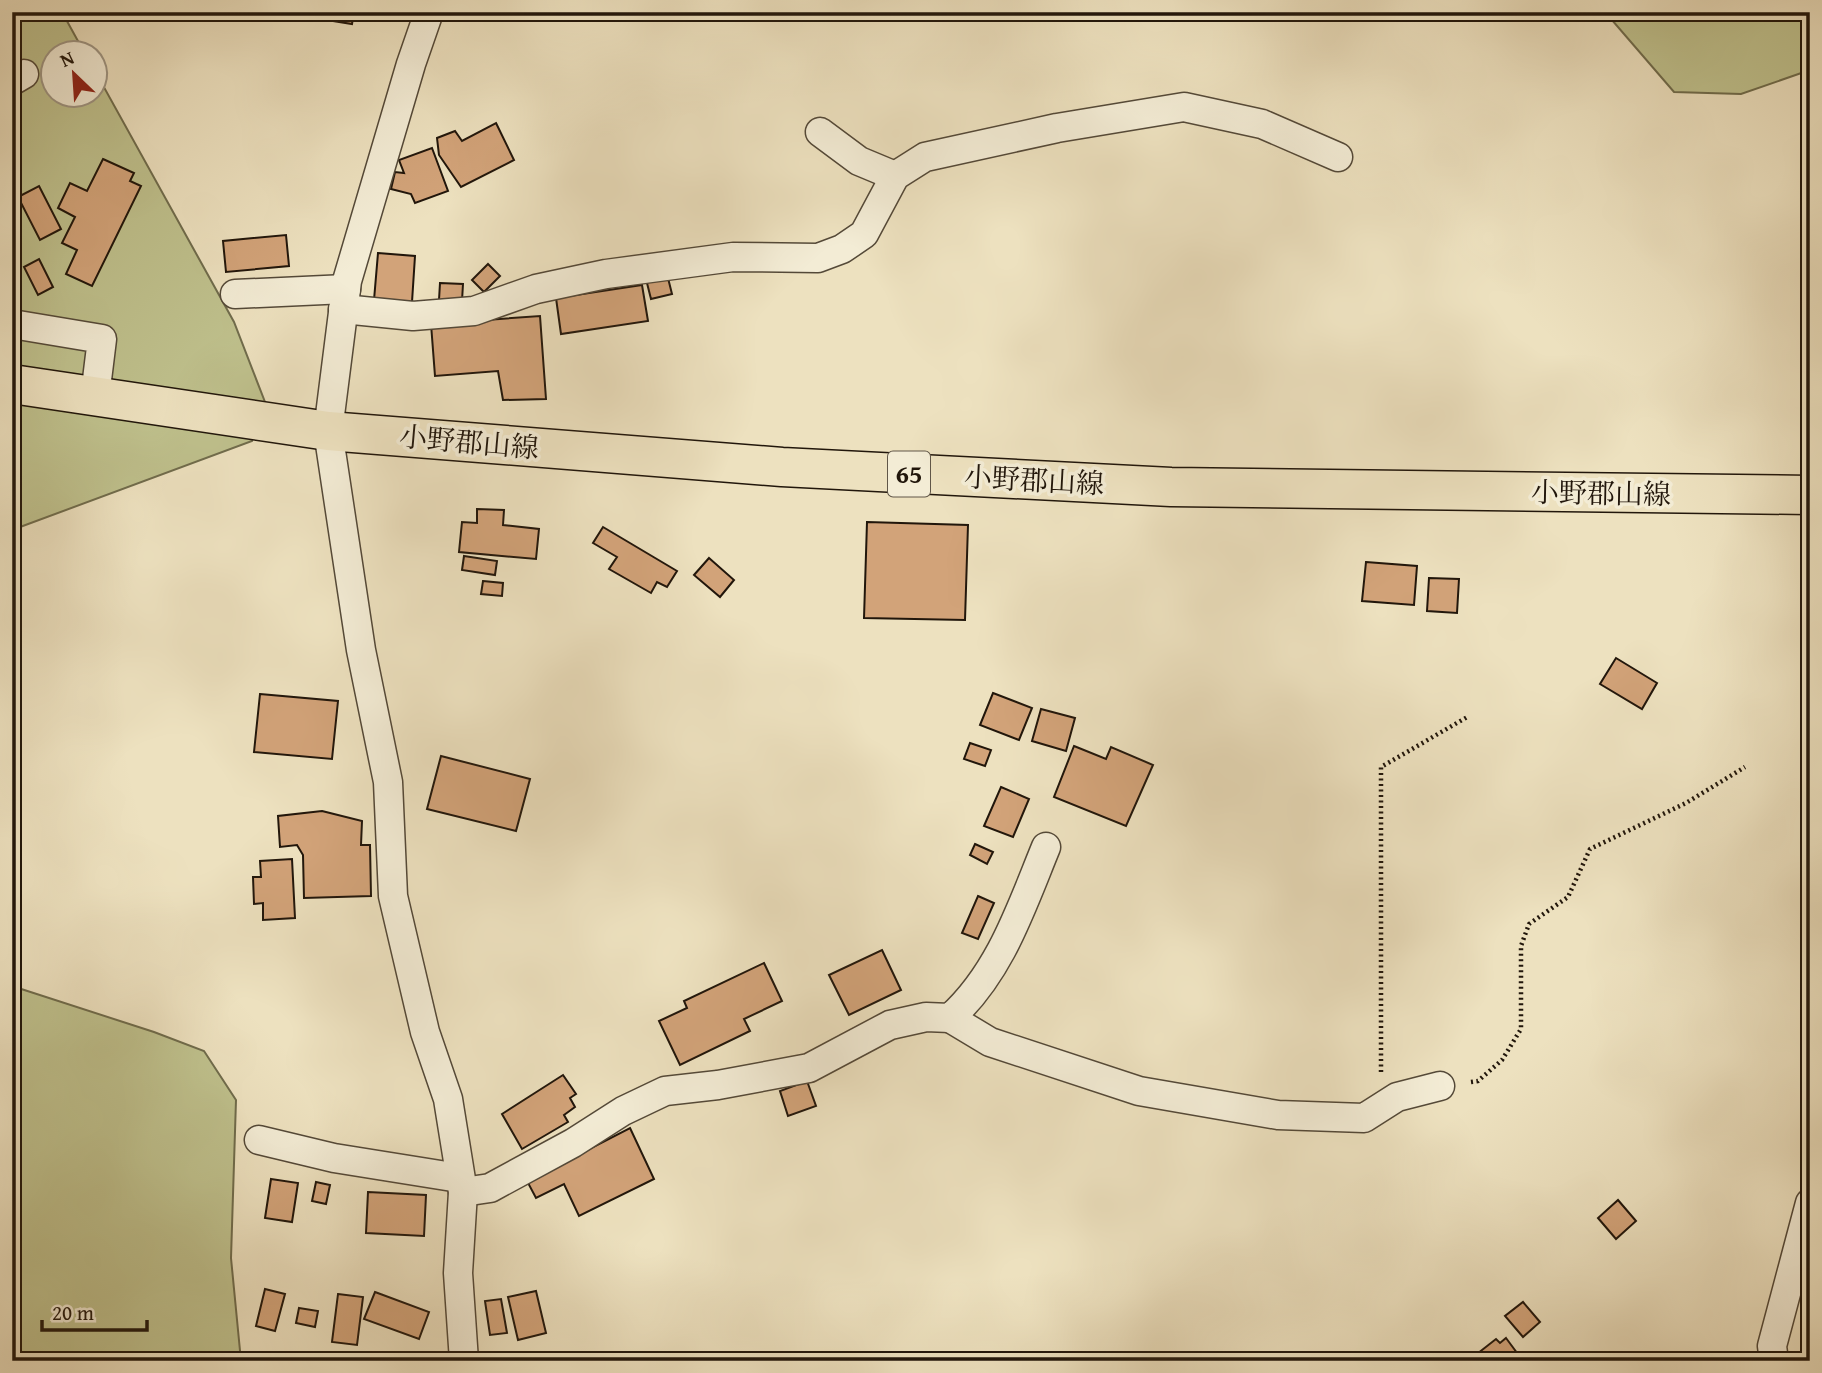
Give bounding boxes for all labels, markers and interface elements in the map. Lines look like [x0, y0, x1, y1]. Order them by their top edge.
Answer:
north arrow [38, 38, 108, 108]
text: N [55, 43, 79, 74]
street label: 小野郡山線 [398, 415, 541, 468]
road number: 65 [888, 452, 930, 496]
street label: 小野郡山線 [963, 455, 1105, 504]
street label: 小野郡山線 [1531, 471, 1671, 514]
scale bar [42, 1289, 147, 1333]
text: 20 m [52, 1297, 94, 1328]

